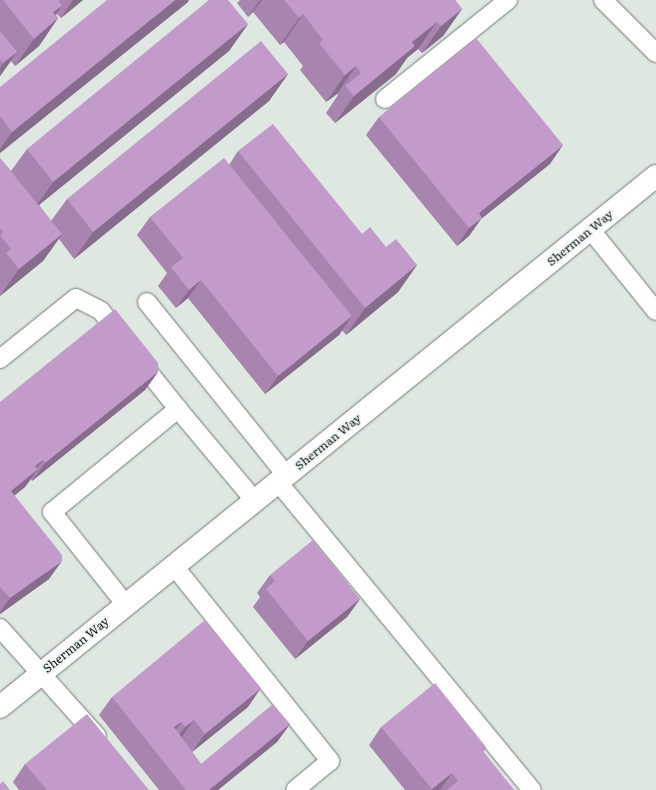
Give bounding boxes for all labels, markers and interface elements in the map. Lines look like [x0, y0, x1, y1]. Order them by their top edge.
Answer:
street label: Sherman Way [544, 207, 616, 269]
street label: Sherman Way [292, 411, 364, 473]
street label: Sherman Way [40, 614, 112, 676]

